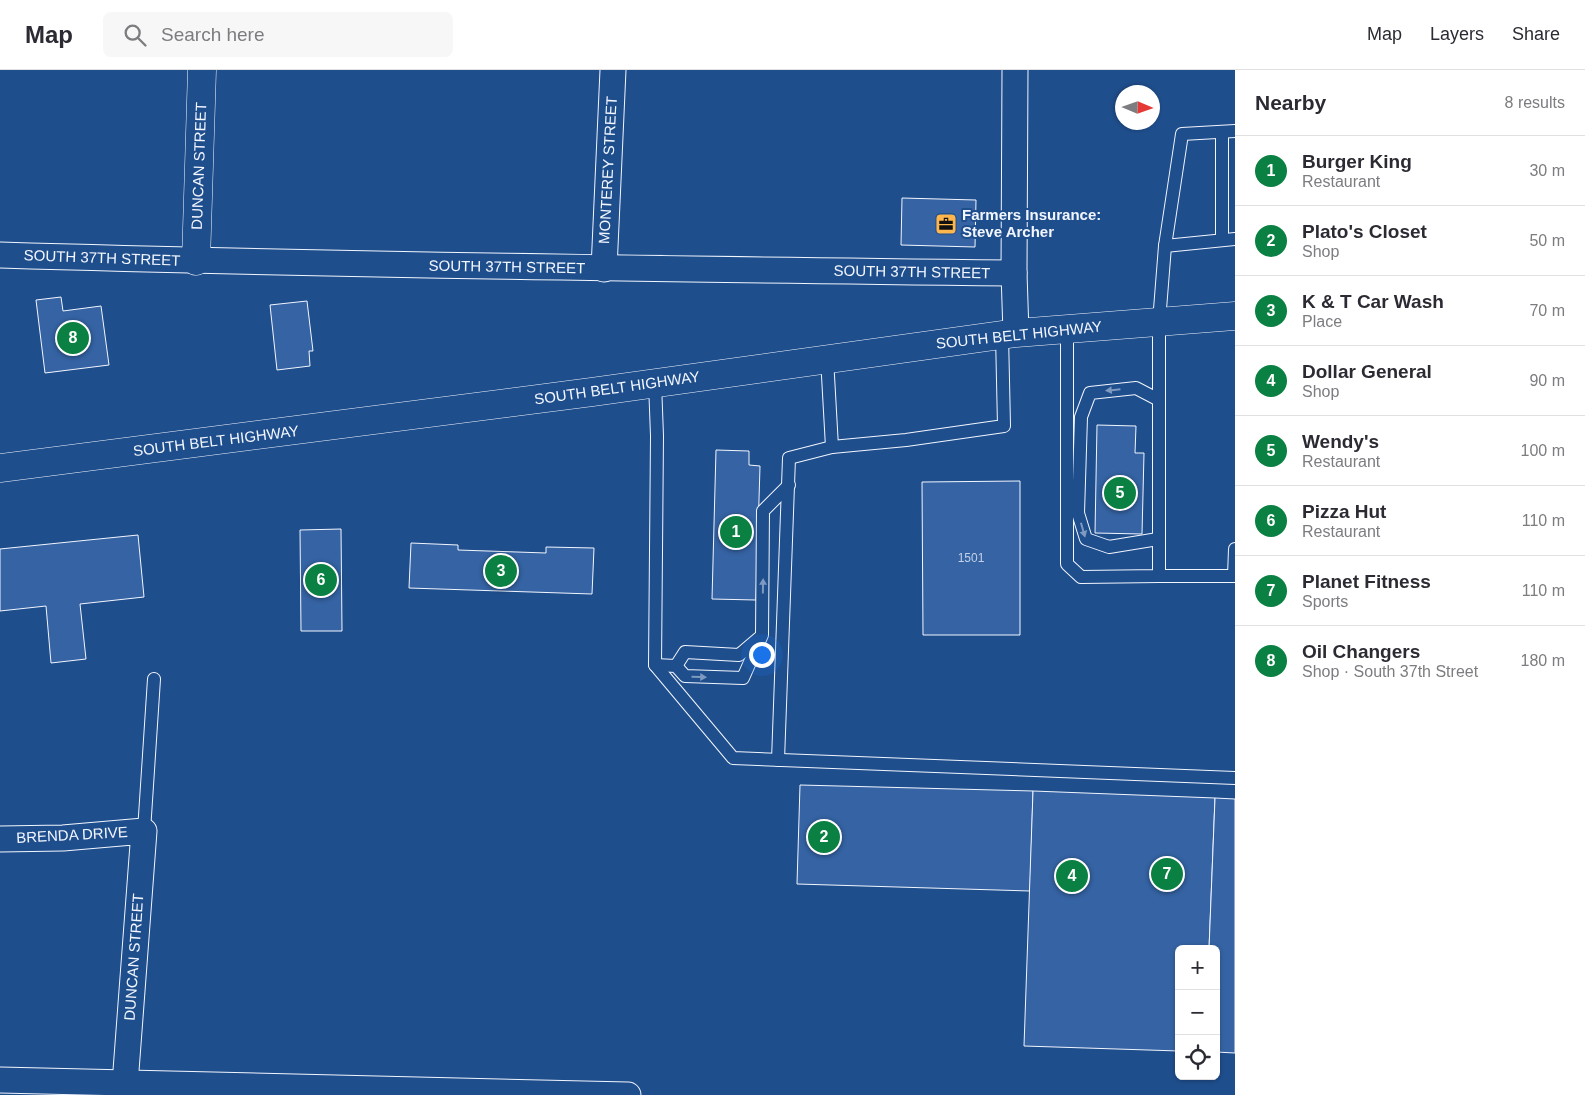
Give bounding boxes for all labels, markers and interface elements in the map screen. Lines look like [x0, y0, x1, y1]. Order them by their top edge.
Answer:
search box [103, 12, 453, 57]
text: Map [25, 21, 73, 48]
icon: search [121, 21, 149, 49]
text: Search here [161, 24, 265, 45]
text: Map [1367, 24, 1402, 44]
text: Layers [1430, 24, 1484, 44]
text: Share [1512, 24, 1560, 44]
north arrow [1115, 85, 1160, 130]
text: Nearby [1255, 91, 1326, 114]
text: 8 results [1505, 94, 1565, 111]
street label: MONTEREY STREET [595, 96, 620, 244]
street label: DUNCAN STREET [188, 102, 209, 230]
text: Burger King [1302, 151, 1412, 172]
text: 1 [1267, 162, 1275, 179]
text: 30 m [1529, 162, 1565, 179]
text: Restaurant [1302, 173, 1380, 190]
place label: Farmers Insurance: Steve Archer [962, 206, 1101, 240]
office icon: Farmers Insurance: Steve Archer [934, 212, 958, 236]
text: Plato's Closet [1302, 221, 1427, 242]
text: 2 [1267, 232, 1275, 249]
text: 50 m [1529, 232, 1565, 249]
text: Shop [1302, 243, 1339, 260]
street label: SOUTH 37TH STREET [23, 246, 181, 269]
street label: SOUTH 37TH STREET [429, 257, 585, 276]
street label: SOUTH 37TH STREET [834, 262, 990, 281]
text: K & T Car Wash [1302, 291, 1444, 312]
text: 3 [1267, 302, 1275, 319]
text: 70 m [1529, 302, 1565, 319]
text: Place [1302, 313, 1342, 330]
street label: SOUTH BELT HIGHWAY [935, 317, 1103, 352]
pin: 8 [57, 319, 89, 357]
text: Dollar General [1302, 361, 1432, 382]
street label: SOUTH BELT HIGHWAY [533, 367, 701, 408]
text: 4 [1267, 372, 1275, 389]
text: 90 m [1529, 372, 1565, 389]
text: Shop [1302, 383, 1339, 400]
one-way arrow [1105, 386, 1121, 394]
street label: SOUTH BELT HIGHWAY [132, 422, 300, 459]
text: Wendy's [1302, 431, 1379, 452]
text: 5 [1267, 442, 1275, 459]
text: 100 m [1521, 442, 1565, 459]
text: Restaurant [1302, 453, 1380, 470]
pin: 5 [1104, 474, 1136, 512]
text: Pizza Hut [1302, 501, 1386, 522]
text: 6 [1267, 512, 1275, 529]
text: 110 m [1522, 512, 1565, 529]
pin: 1 [720, 513, 752, 551]
one-way arrow [1079, 522, 1087, 537]
text: Restaurant [1302, 523, 1380, 540]
house number: 1501 [958, 551, 985, 565]
pin: 3 [485, 552, 517, 590]
pin: 6 [305, 561, 337, 599]
text: Planet Fitness [1302, 571, 1431, 592]
one-way arrow [759, 578, 767, 594]
text: 7 [1267, 582, 1275, 599]
text: 110 m [1522, 582, 1565, 599]
text: Sports [1302, 593, 1348, 610]
text: Oil Changers [1302, 641, 1420, 662]
your location [749, 642, 775, 668]
text: 8 [1267, 652, 1275, 669]
text: 180 m [1521, 652, 1565, 669]
text: Shop · South 37th Street [1302, 663, 1478, 680]
one-way arrow [691, 673, 707, 681]
pin: 2 [808, 818, 840, 856]
street label: BRENDA DRIVE [16, 823, 128, 846]
pin: 7 [1151, 855, 1183, 893]
pin: 4 [1056, 857, 1088, 895]
street label: DUNCAN STREET [121, 893, 146, 1021]
map controls [1175, 945, 1220, 1080]
button: + [1175, 945, 1220, 990]
button: − [1175, 990, 1220, 1035]
button: locate [1175, 1035, 1220, 1080]

